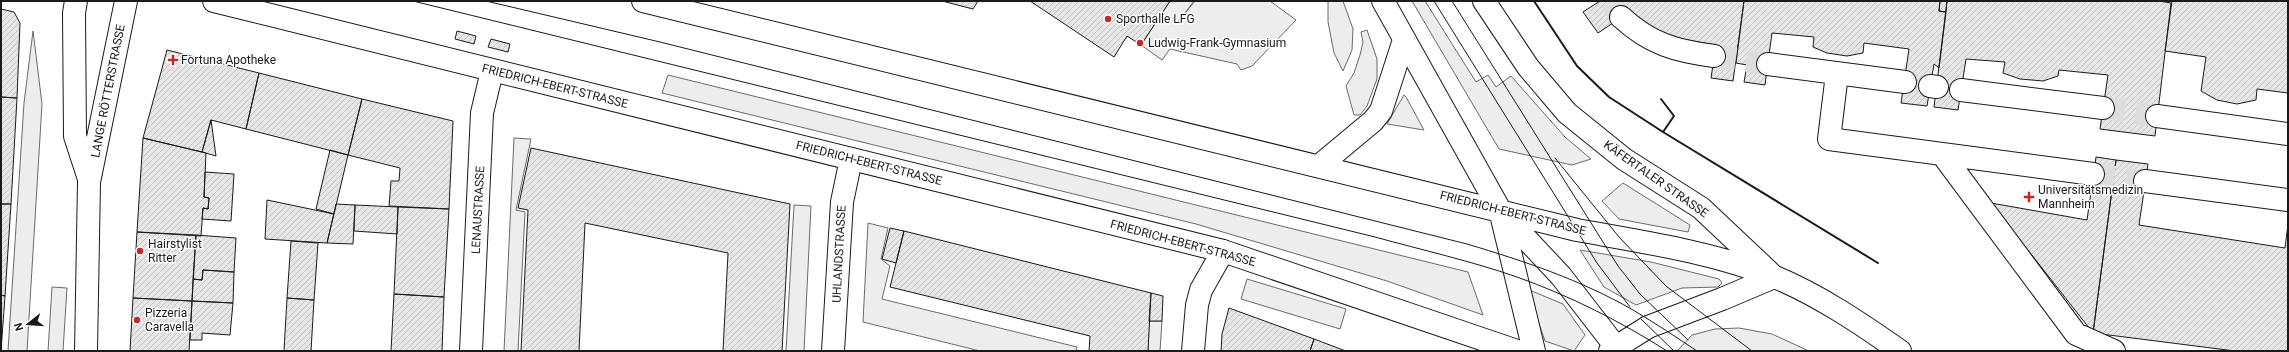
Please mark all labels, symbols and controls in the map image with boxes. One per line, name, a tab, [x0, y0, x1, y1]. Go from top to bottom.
place label: Sporthalle LFG	[1116, 12, 1195, 26]
marker: Sporthalle LFG	[1103, 14, 1113, 24]
street label: LANGE RÖTTERSTRASSE	[87, 23, 128, 159]
place label: Ludwig-Frank-Gymnasium	[1148, 36, 1286, 50]
marker: Ludwig-Frank-Gymnasium	[1135, 38, 1145, 48]
place label: Fortuna Apotheke	[181, 53, 276, 67]
marker: Fortuna Apotheke	[168, 55, 178, 65]
street label: FRIEDRICH-EBERT-STRASSE	[480, 61, 630, 111]
street label: KÄFERTALER STRASSE	[1601, 137, 1712, 221]
street label: FRIEDRICH-EBERT-STRASSE	[794, 138, 944, 188]
street label: LENAUSTRASSE	[469, 166, 487, 254]
place label: Universitätsmedizin Mannheim	[2038, 183, 2143, 211]
street label: FRIEDRICH-EBERT-STRASSE	[1438, 188, 1588, 238]
marker: Universitätsmedizin Mannheim	[2023, 191, 2035, 203]
street label: UHLANDSTRASSE	[829, 205, 849, 303]
street label: FRIEDRICH-EBERT-STRASSE	[1109, 217, 1257, 269]
place label: Hairstylist Ritter	[148, 237, 202, 265]
marker: Hairstylist Ritter	[135, 246, 145, 256]
north arrow	[8, 304, 48, 344]
place label: Pizzeria Caravella	[145, 306, 194, 334]
marker: Pizzeria Caravella	[132, 315, 142, 325]
text: N	[11, 321, 26, 332]

